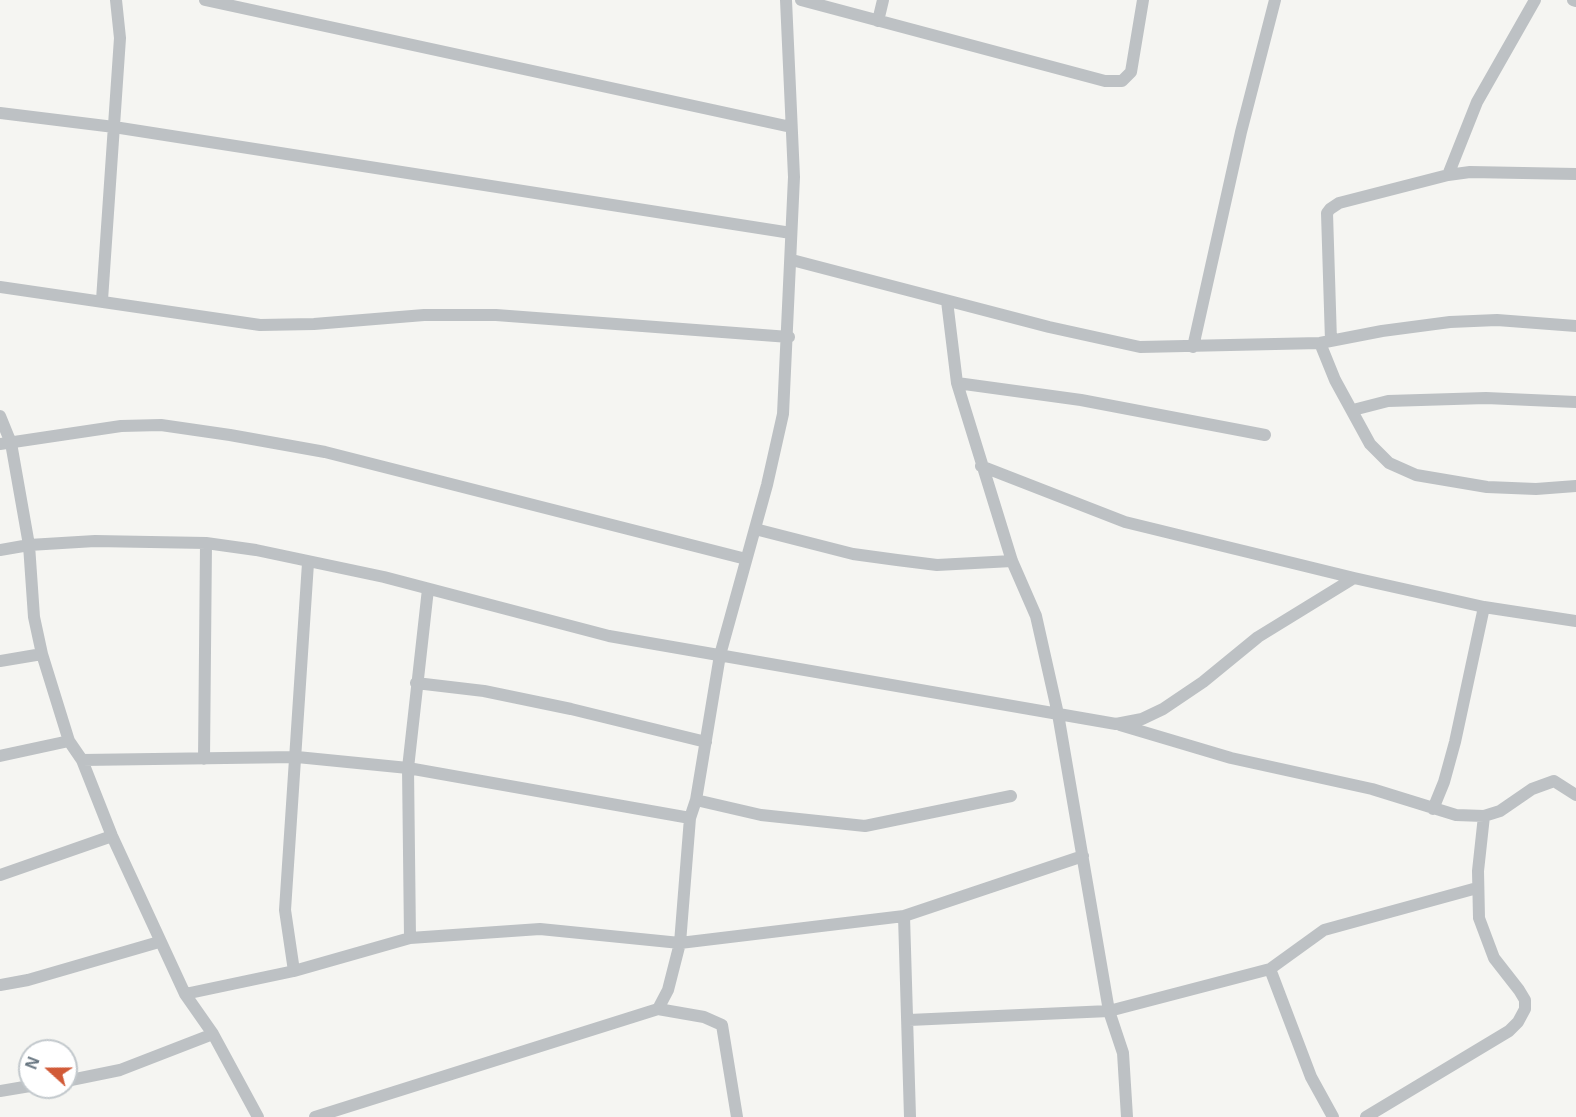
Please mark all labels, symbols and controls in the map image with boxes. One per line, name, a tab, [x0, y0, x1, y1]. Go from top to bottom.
north arrow	[18, 1039, 78, 1099]
text: N	[23, 1055, 43, 1072]

